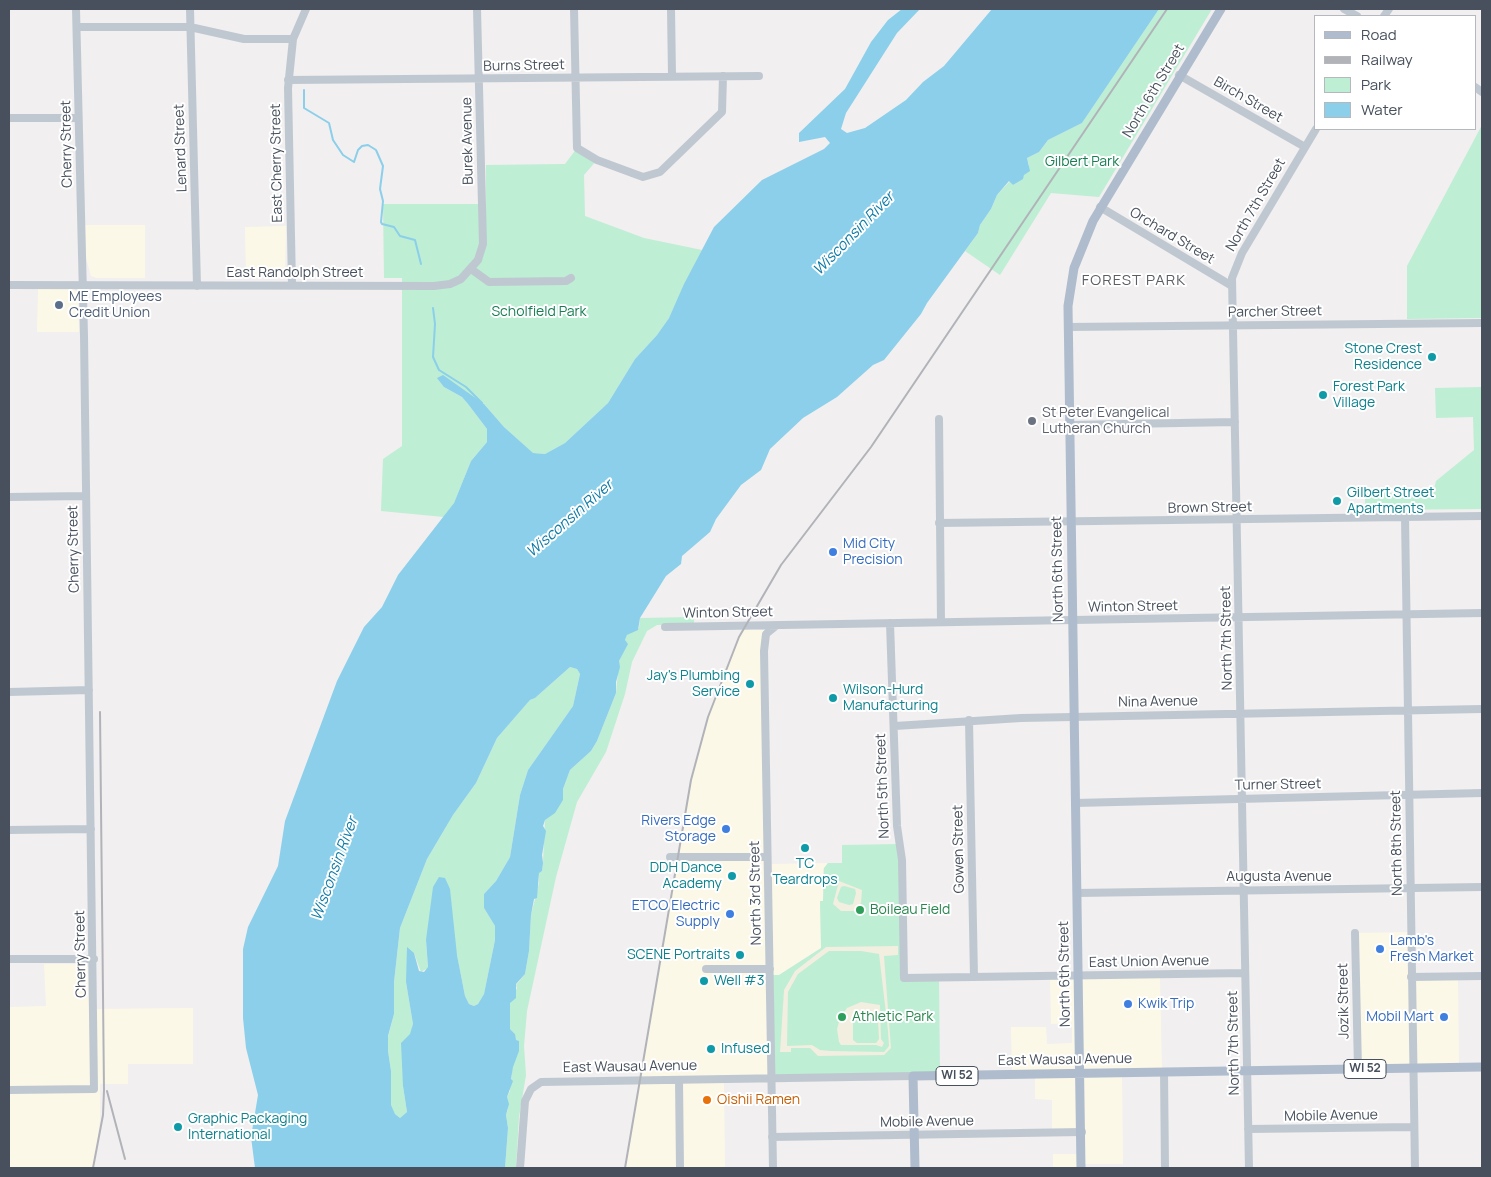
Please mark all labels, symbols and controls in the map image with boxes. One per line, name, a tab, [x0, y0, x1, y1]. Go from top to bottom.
legend	[1314, 15, 1476, 130]
text: Road	[1361, 24, 1397, 45]
street label: North 6th Street	[1119, 41, 1189, 141]
text: Railway	[1361, 49, 1413, 70]
street label: Burns Street	[483, 57, 565, 75]
street label: Birch Street	[1211, 74, 1285, 126]
text: Park	[1361, 74, 1391, 95]
street label: Burek Avenue	[459, 97, 477, 185]
text: Water	[1361, 99, 1403, 120]
street label: Cherry Street	[58, 100, 76, 188]
street label: East Cherry Street	[268, 103, 286, 223]
street label: Lenard Street	[171, 104, 191, 192]
park label: Gilbert Park	[1045, 154, 1119, 170]
street label: North 7th Street	[1223, 156, 1289, 254]
water label: Wisconsin River	[810, 189, 898, 279]
street label: Orchard Street	[1127, 204, 1217, 268]
street label: East Randolph Street	[227, 265, 363, 281]
district label: FOREST PARK	[1080, 272, 1188, 290]
place label: ME Employees Credit Union	[69, 289, 162, 322]
marker: ME Employees Credit Union	[53, 299, 65, 311]
street label: Parcher Street	[1228, 303, 1322, 321]
park label: Scholfield Park	[491, 304, 587, 320]
place label: Stone Crest Residence	[1344, 341, 1422, 374]
marker: Stone Crest Residence	[1426, 351, 1438, 363]
place label: Forest Park Village	[1333, 379, 1405, 412]
marker: Forest Park Village	[1317, 389, 1329, 401]
place label: St Peter Evangelical Lutheran Church	[1042, 405, 1170, 438]
marker: St Peter Evangelical Lutheran Church	[1026, 415, 1038, 427]
water label: Wisconsin River	[523, 477, 617, 561]
place label: Gilbert Street Apartments	[1347, 485, 1434, 518]
marker: Gilbert Street Apartments	[1331, 495, 1343, 507]
street label: Brown Street	[1168, 499, 1252, 517]
street label: Cherry Street	[65, 505, 83, 593]
street label: North 6th Street	[1049, 516, 1067, 622]
place label: Mid City Precision	[843, 536, 903, 568]
marker: Mid City Precision	[827, 546, 839, 558]
street label: North 7th Street	[1218, 586, 1236, 690]
street label: Winton Street	[1088, 598, 1178, 616]
street label: Winton Street	[683, 604, 773, 622]
place label: Jay's Plumbing Service	[647, 668, 740, 700]
marker: Jay's Plumbing Service	[744, 678, 756, 690]
place label: Wilson-Hurd Manufacturing	[843, 682, 938, 714]
marker: Wilson-Hurd Manufacturing	[827, 692, 839, 704]
street label: Nina Avenue	[1118, 693, 1198, 711]
street label: North 5th Street	[873, 733, 893, 839]
street label: Turner Street	[1235, 776, 1321, 794]
street label: North 8th Street	[1388, 790, 1406, 896]
street label: Gowen Street	[950, 805, 968, 893]
place label: Rivers Edge Storage	[641, 813, 716, 846]
water label: Wisconsin River	[308, 815, 362, 923]
marker: Rivers Edge Storage	[720, 823, 732, 835]
street label: North 3rd Street	[747, 841, 765, 945]
marker: TC Teardrops	[799, 842, 811, 854]
place label: TC Teardrops	[772, 856, 838, 889]
place label: DDH Dance Academy	[650, 860, 722, 892]
street label: Augusta Avenue	[1226, 869, 1332, 885]
marker: DDH Dance Academy	[726, 870, 738, 882]
place label: ETCO Electric Supply	[632, 898, 720, 930]
place label: Boileau Field	[870, 902, 950, 918]
marker: Boileau Field	[854, 904, 866, 916]
marker: ETCO Electric Supply	[724, 908, 736, 920]
street label: Cherry Street	[72, 910, 90, 998]
street label: North 6th Street	[1056, 921, 1074, 1027]
place label: Lamb's Fresh Market	[1390, 933, 1474, 966]
marker: Lamb's Fresh Market	[1374, 943, 1386, 955]
place label: SCENE Portraits	[627, 947, 730, 963]
marker: SCENE Portraits	[734, 949, 746, 961]
street label: East Union Avenue	[1089, 953, 1209, 971]
street label: Jozik Street	[1335, 963, 1353, 1039]
place label: Well #3	[714, 973, 764, 989]
marker: Well #3	[698, 975, 710, 987]
street label: North 7th Street	[1225, 991, 1243, 1095]
place label: Kwik Trip	[1138, 996, 1194, 1012]
marker: Kwik Trip	[1122, 998, 1134, 1010]
place label: Athletic Park	[852, 1009, 933, 1025]
place label: Mobil Mart	[1366, 1009, 1434, 1025]
marker: Athletic Park	[836, 1011, 848, 1023]
marker: Mobil Mart	[1438, 1011, 1450, 1023]
place label: Infused	[721, 1041, 770, 1057]
marker: Infused	[705, 1043, 717, 1055]
street label: East Wausau Avenue	[998, 1050, 1132, 1070]
street label: East Wausau Avenue	[563, 1057, 697, 1077]
road number: WI 52	[1344, 1060, 1386, 1078]
road number: WI 52	[936, 1066, 978, 1086]
place label: Oishii Ramen	[717, 1092, 800, 1108]
marker: Oishii Ramen	[701, 1094, 713, 1106]
street label: Mobile Avenue	[1284, 1107, 1378, 1125]
place label: Graphic Packaging International	[188, 1111, 307, 1144]
street label: Mobile Avenue	[880, 1113, 974, 1131]
marker: Graphic Packaging International	[172, 1121, 184, 1133]

